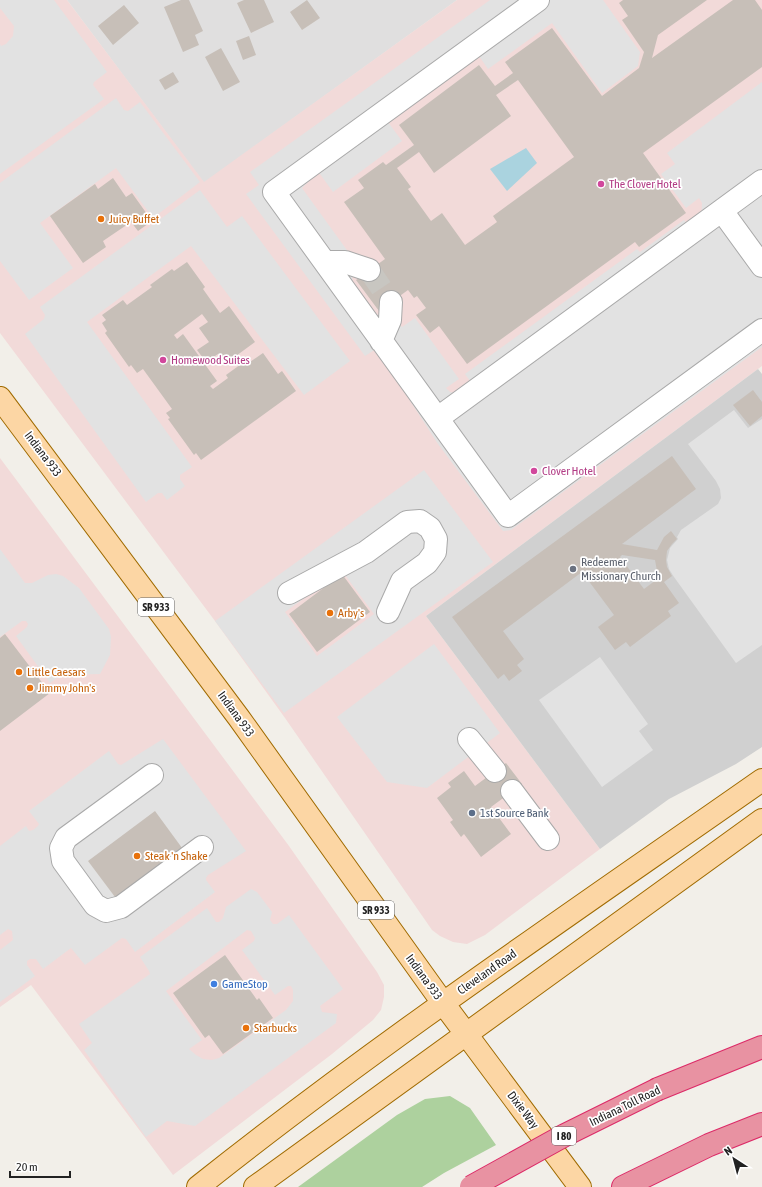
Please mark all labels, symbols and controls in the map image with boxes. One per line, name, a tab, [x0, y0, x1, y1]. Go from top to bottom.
place label: The Clover Hotel	[609, 177, 682, 191]
marker: The Clover Hotel	[596, 179, 606, 189]
place label: Juicy Buffet	[109, 212, 160, 226]
marker: Juicy Buffet	[96, 214, 106, 224]
place label: Homewood Suites	[171, 353, 250, 367]
marker: Homewood Suites	[158, 355, 168, 365]
street label: Indiana 933	[21, 429, 65, 479]
place label: Clover Hotel	[542, 464, 597, 478]
marker: Clover Hotel	[529, 466, 539, 476]
place label: Redeemer Missionary Church	[581, 555, 661, 583]
marker: Redeemer Missionary Church	[568, 564, 578, 574]
road number: SR 933	[138, 598, 174, 616]
place label: Arby's	[338, 606, 364, 620]
marker: Arby's	[325, 608, 335, 618]
place label: Little Caesars	[27, 665, 86, 679]
marker: Little Caesars	[14, 667, 24, 677]
place label: Jimmy John's	[38, 681, 96, 695]
marker: Jimmy John's	[25, 683, 35, 693]
street label: Indiana 933	[215, 688, 257, 740]
place label: 1st Source Bank	[480, 806, 550, 820]
marker: 1st Source Bank	[467, 808, 477, 818]
place label: Steak 'n Shake	[145, 849, 208, 863]
marker: Steak 'n Shake	[132, 851, 142, 861]
road number: SR 933	[358, 901, 394, 919]
street label: Cleveland Road	[455, 947, 519, 997]
street label: Indiana 933	[403, 951, 445, 1003]
place label: GameStop	[222, 977, 268, 991]
marker: GameStop	[209, 979, 219, 989]
place label: Starbucks	[254, 1021, 297, 1035]
marker: Starbucks	[241, 1023, 251, 1033]
street label: Indiana Toll Road	[587, 1083, 663, 1129]
street label: Dixie Way	[504, 1089, 542, 1131]
road number: I 80	[552, 1127, 576, 1145]
north arrow	[714, 1139, 754, 1179]
text: N	[722, 1144, 734, 1158]
scale bar	[10, 1153, 70, 1179]
text: 20 m	[16, 1160, 38, 1174]

